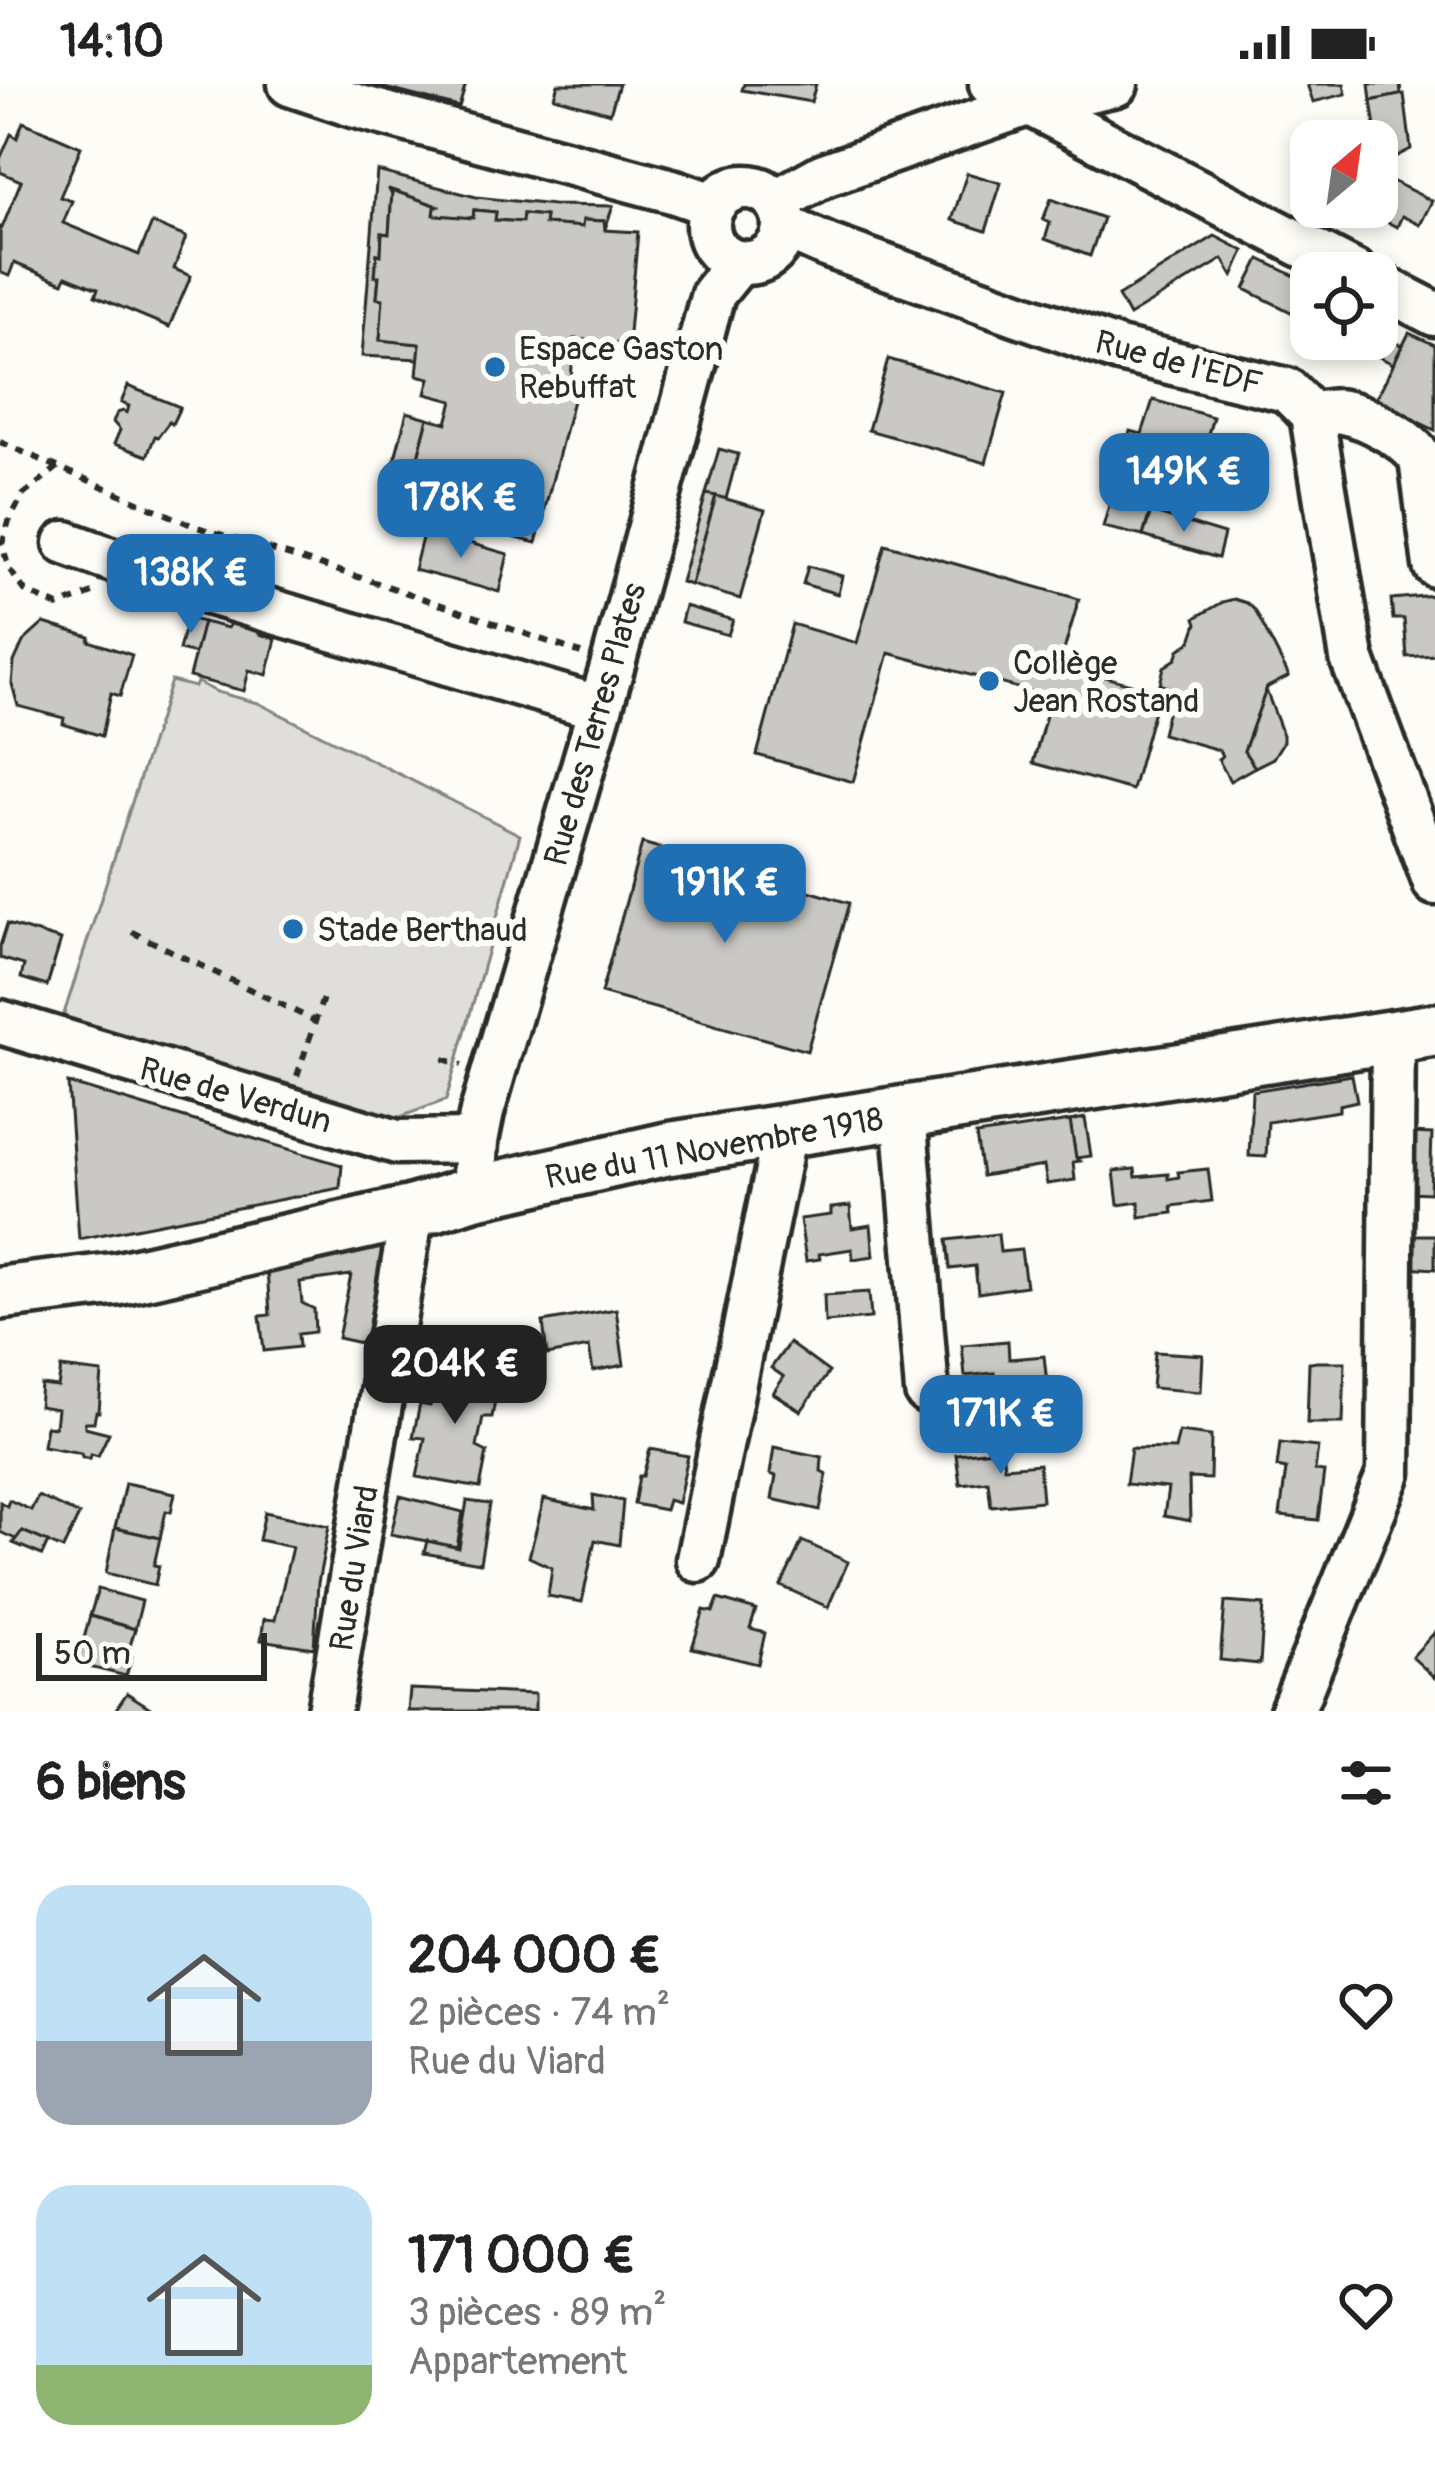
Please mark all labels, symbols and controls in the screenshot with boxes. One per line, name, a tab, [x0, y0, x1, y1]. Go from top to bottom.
text: 14:10	[60, 14, 164, 70]
north arrow	[1290, 120, 1398, 228]
map controls	[1290, 120, 1398, 360]
button: locate	[1290, 252, 1398, 360]
street label: Rue de l'EDF	[1091, 321, 1267, 405]
place label: Espace Gaston Rebuffat	[519, 329, 723, 408]
marker: Espace Gaston Rebuffat	[482, 354, 508, 380]
pin: 149K €	[1086, 433, 1282, 535]
text: 149K €	[1126, 447, 1242, 496]
pin: 178K €	[363, 459, 559, 561]
text: 178K €	[404, 473, 518, 522]
pin: 138K €	[93, 534, 289, 636]
text: 138K €	[134, 548, 248, 597]
street label: Rue des Terres Plates	[535, 578, 655, 871]
place label: Collège Jean Rostand	[1013, 643, 1199, 722]
marker: Collège Jean Rostand	[976, 668, 1002, 694]
pin: 191K €	[627, 844, 823, 946]
text: 191K €	[671, 858, 779, 907]
place label: Stade Berthaud	[317, 910, 528, 951]
marker: Stade Berthaud	[280, 916, 306, 942]
street label: Rue de Verdun	[135, 1048, 336, 1142]
street label: Rue du 11 Novembre 1918	[542, 1099, 886, 1198]
pin: 204K €	[357, 1325, 553, 1427]
text: 204K €	[391, 1339, 519, 1388]
pin: 171K €	[903, 1375, 1099, 1477]
text: 171K €	[947, 1389, 1055, 1438]
street label: Rue du Viard	[321, 1482, 388, 1654]
scale bar	[36, 1627, 267, 1680]
text: 50 m	[54, 1633, 131, 1674]
icon: filters	[1333, 1750, 1399, 1816]
text: 6 biens	[36, 1751, 186, 1815]
text: 204 000 €	[408, 1924, 661, 1988]
icon: home	[132, 1933, 276, 2077]
icon: heart	[1333, 1972, 1399, 2038]
text: 2 pièces · 74 m²	[408, 1988, 670, 2037]
text: Rue du Viard	[408, 2037, 606, 2086]
text: 171 000 €	[408, 2224, 635, 2288]
icon: home	[132, 2233, 276, 2377]
icon: heart	[1333, 2272, 1399, 2338]
text: 3 pièces · 89 m²	[408, 2288, 667, 2337]
text: Appartement	[408, 2337, 627, 2386]

